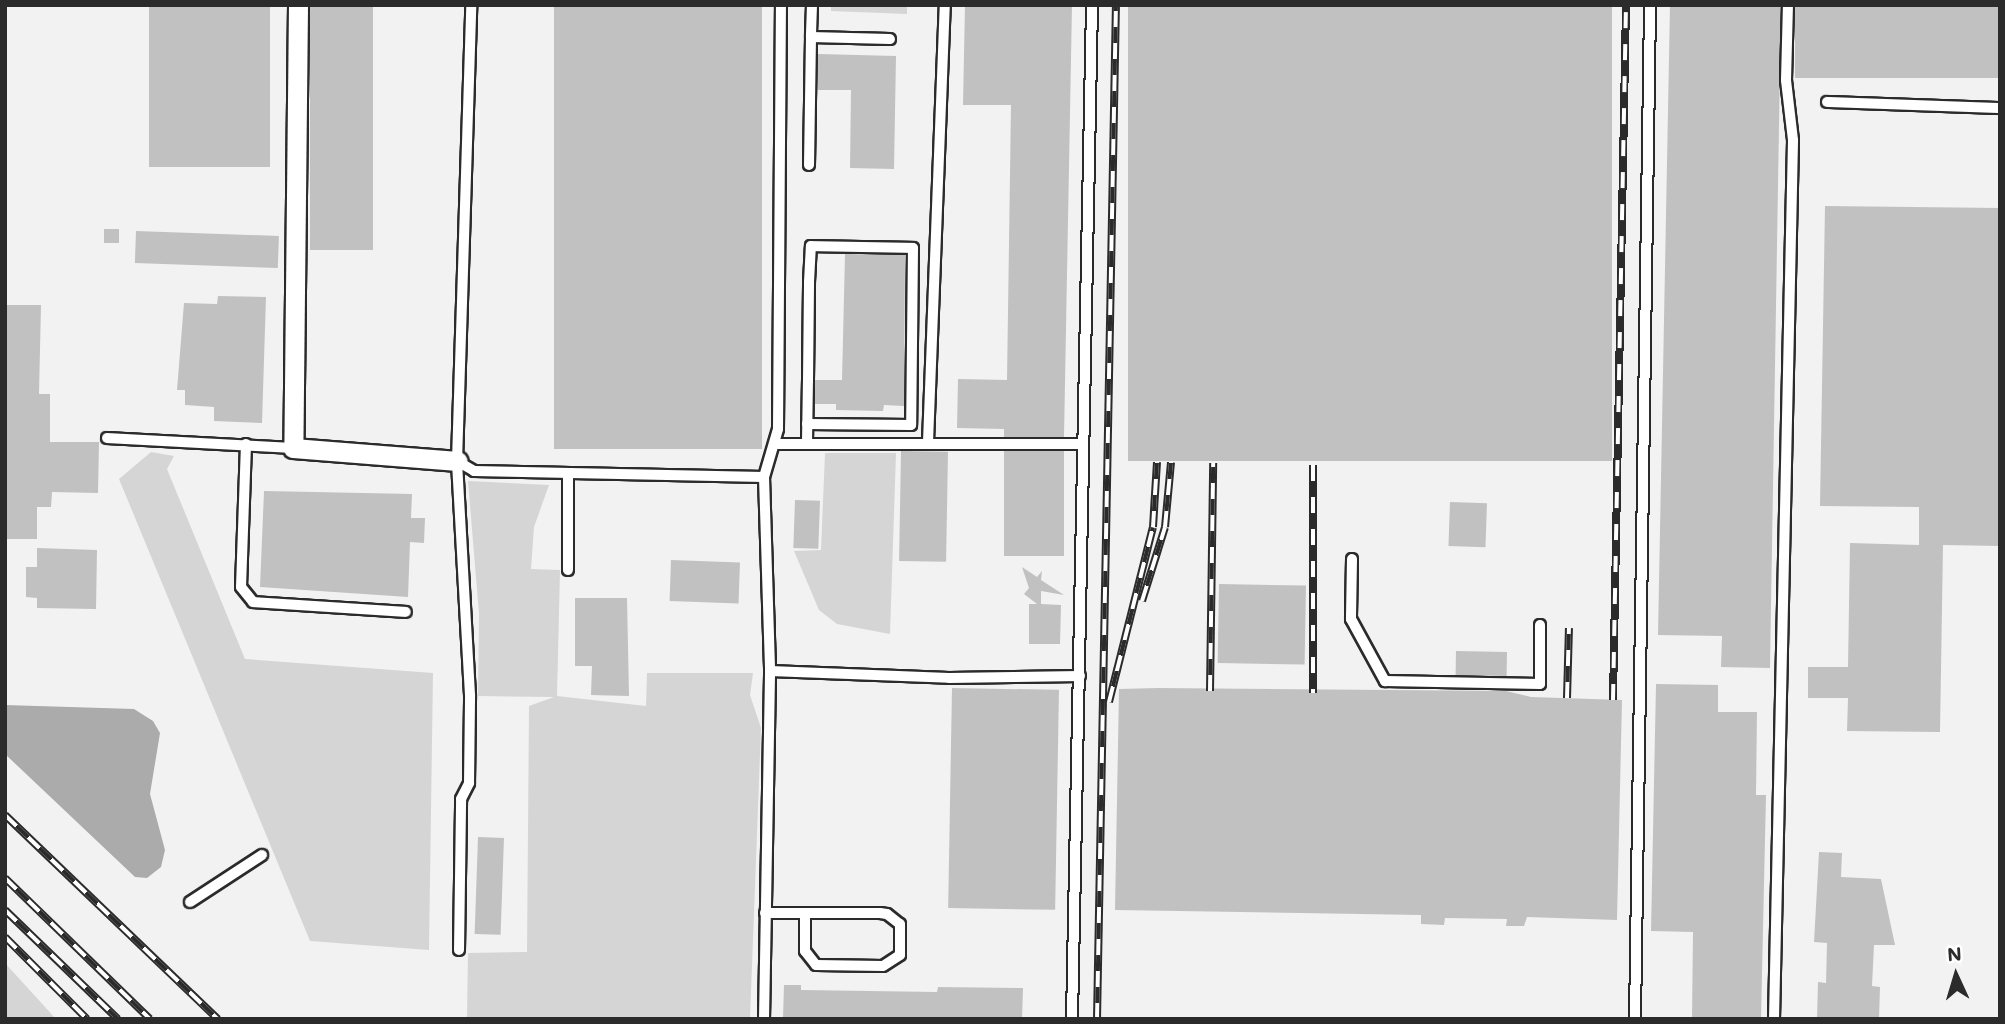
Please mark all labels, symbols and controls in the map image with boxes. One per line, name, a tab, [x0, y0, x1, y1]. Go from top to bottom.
north arrow	[1921, 940, 1991, 1010]
text: N	[1946, 941, 1963, 967]

